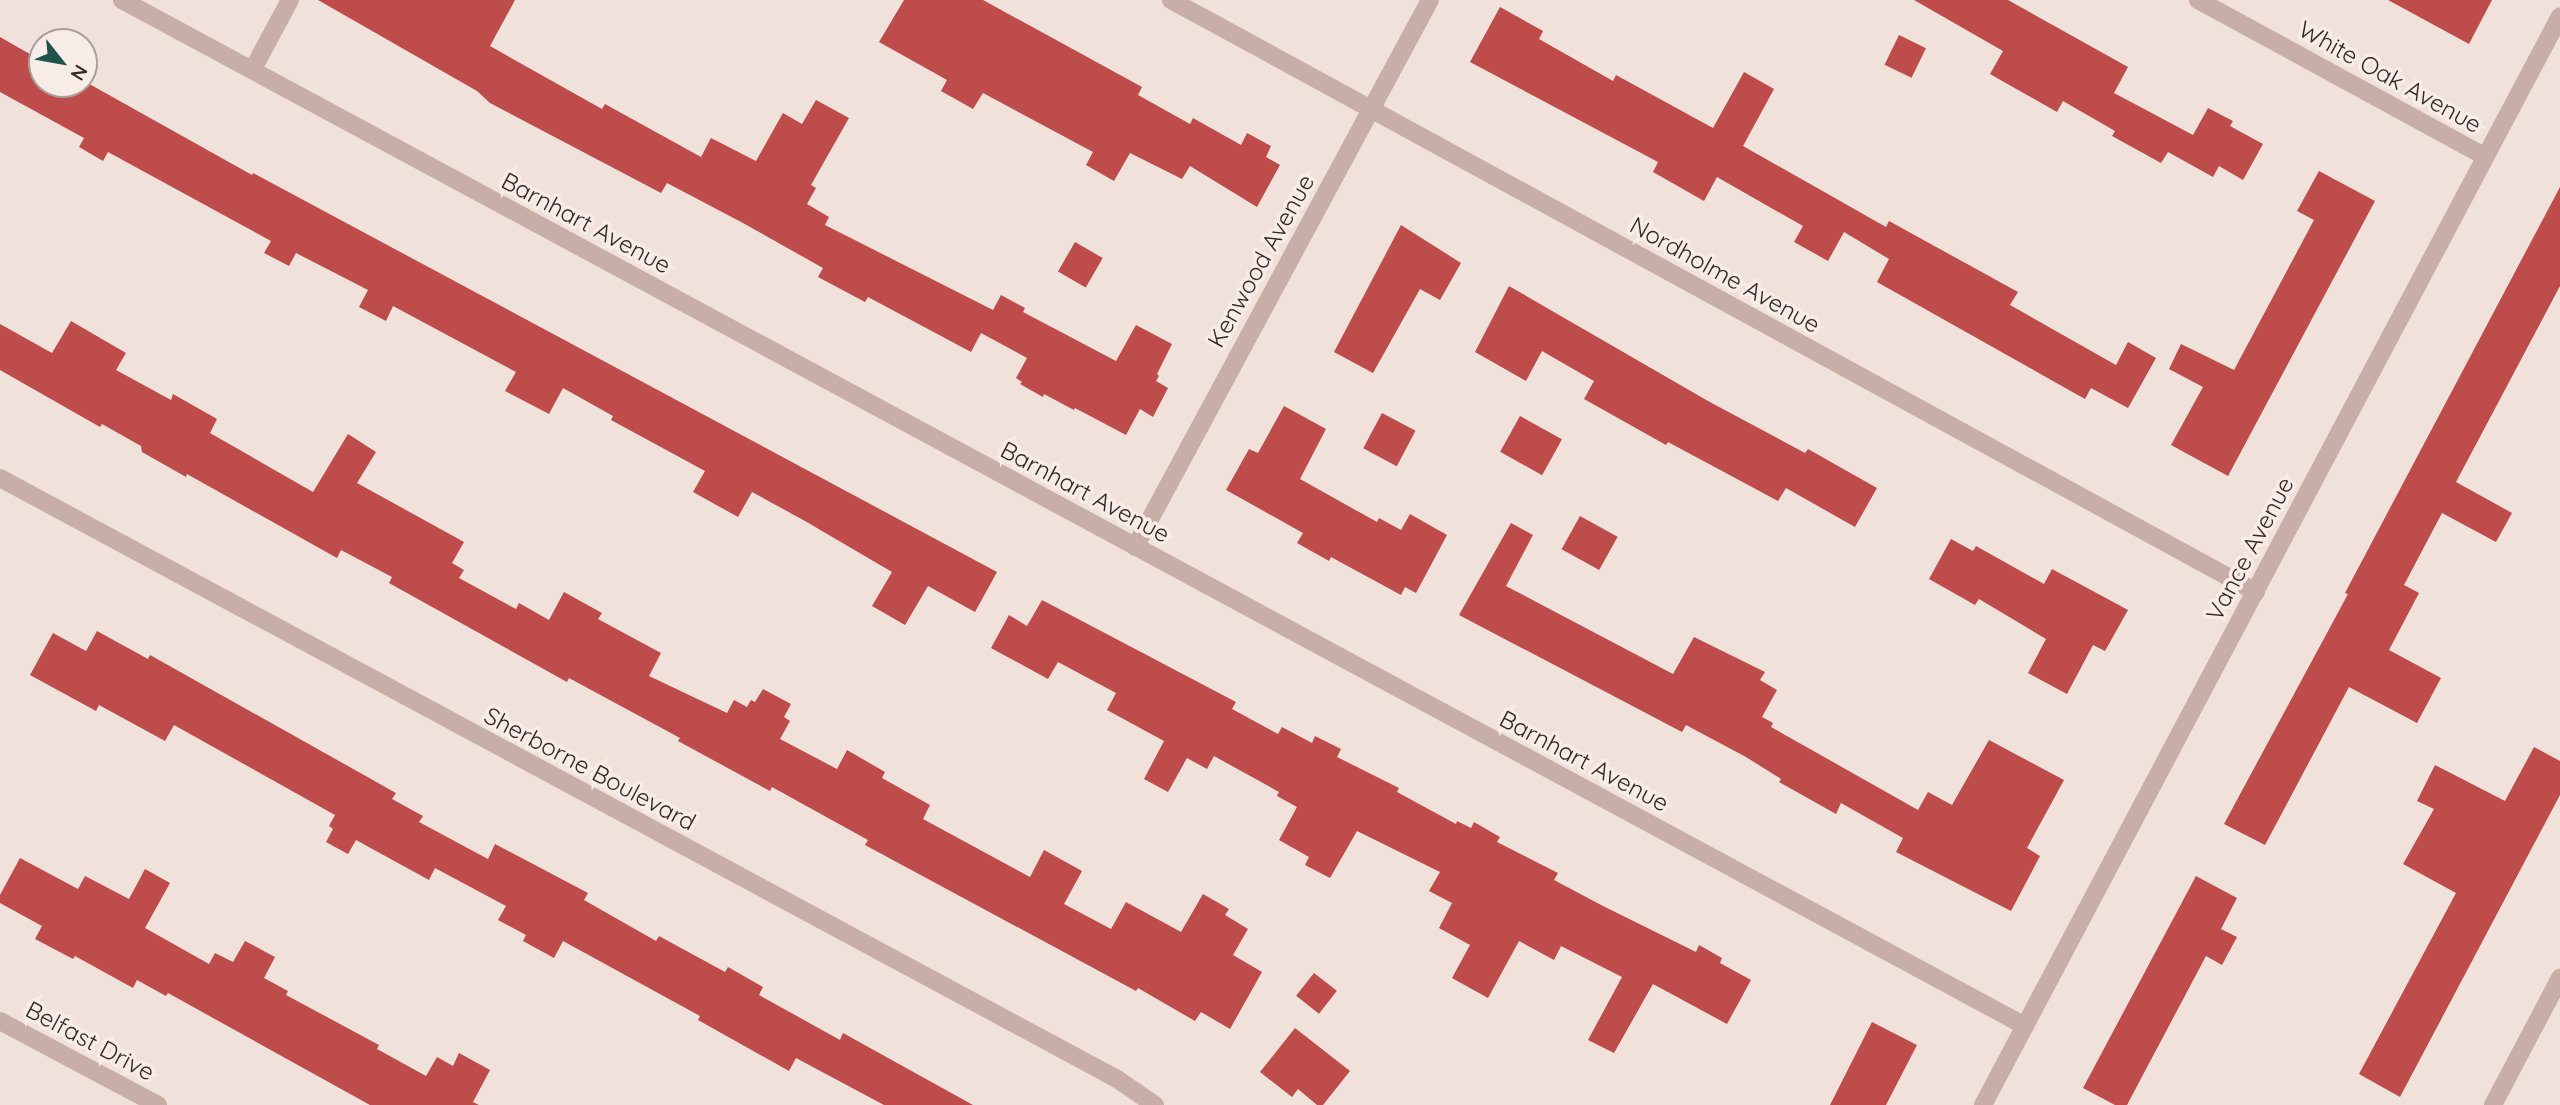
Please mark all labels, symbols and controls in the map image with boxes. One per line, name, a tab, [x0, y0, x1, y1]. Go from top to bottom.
street label: White Oak Avenue	[2294, 15, 2486, 139]
north arrow	[28, 28, 98, 98]
text: N	[65, 61, 93, 85]
street label: Barnhart Avenue	[496, 166, 676, 280]
street label: Kenwood Avenue	[1202, 169, 1320, 353]
street label: Nordholme Avenue	[1625, 211, 1825, 339]
street label: Barnhart Avenue	[995, 435, 1175, 549]
street label: Vance Avenue	[2200, 472, 2300, 626]
street label: Sherborne Boulevard	[479, 701, 701, 837]
street label: Barnhart Avenue	[1494, 704, 1674, 818]
street label: Belfast Drive	[21, 995, 159, 1087]

